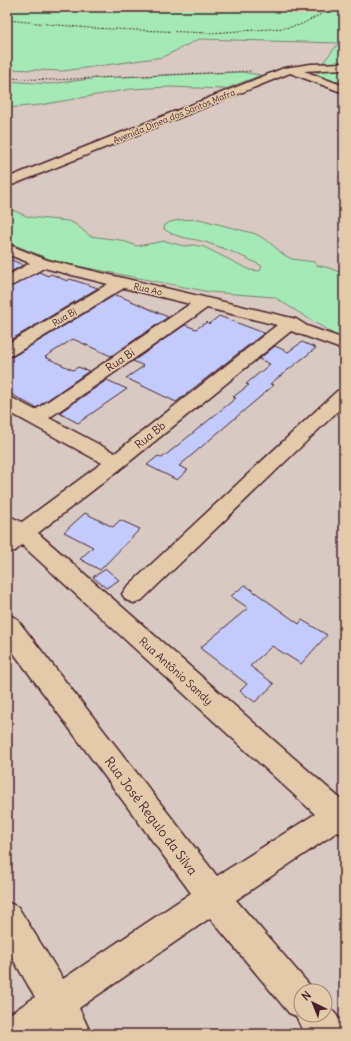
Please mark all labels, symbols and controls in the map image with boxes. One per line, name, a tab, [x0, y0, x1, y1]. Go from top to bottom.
street label: Avenida Dinea dos Santos Mafra	[111, 86, 237, 146]
street label: Rua Ao	[133, 280, 163, 298]
street label: Rua Bj	[50, 306, 78, 328]
street label: Rua Bi	[103, 345, 137, 375]
street label: Rua Bb	[132, 418, 168, 452]
street label: Rua Antônio Sandy	[136, 634, 216, 708]
street label: Rua José Regulo da Silva	[101, 753, 201, 879]
north arrow	[293, 983, 333, 1023]
text: N	[299, 988, 314, 1003]

